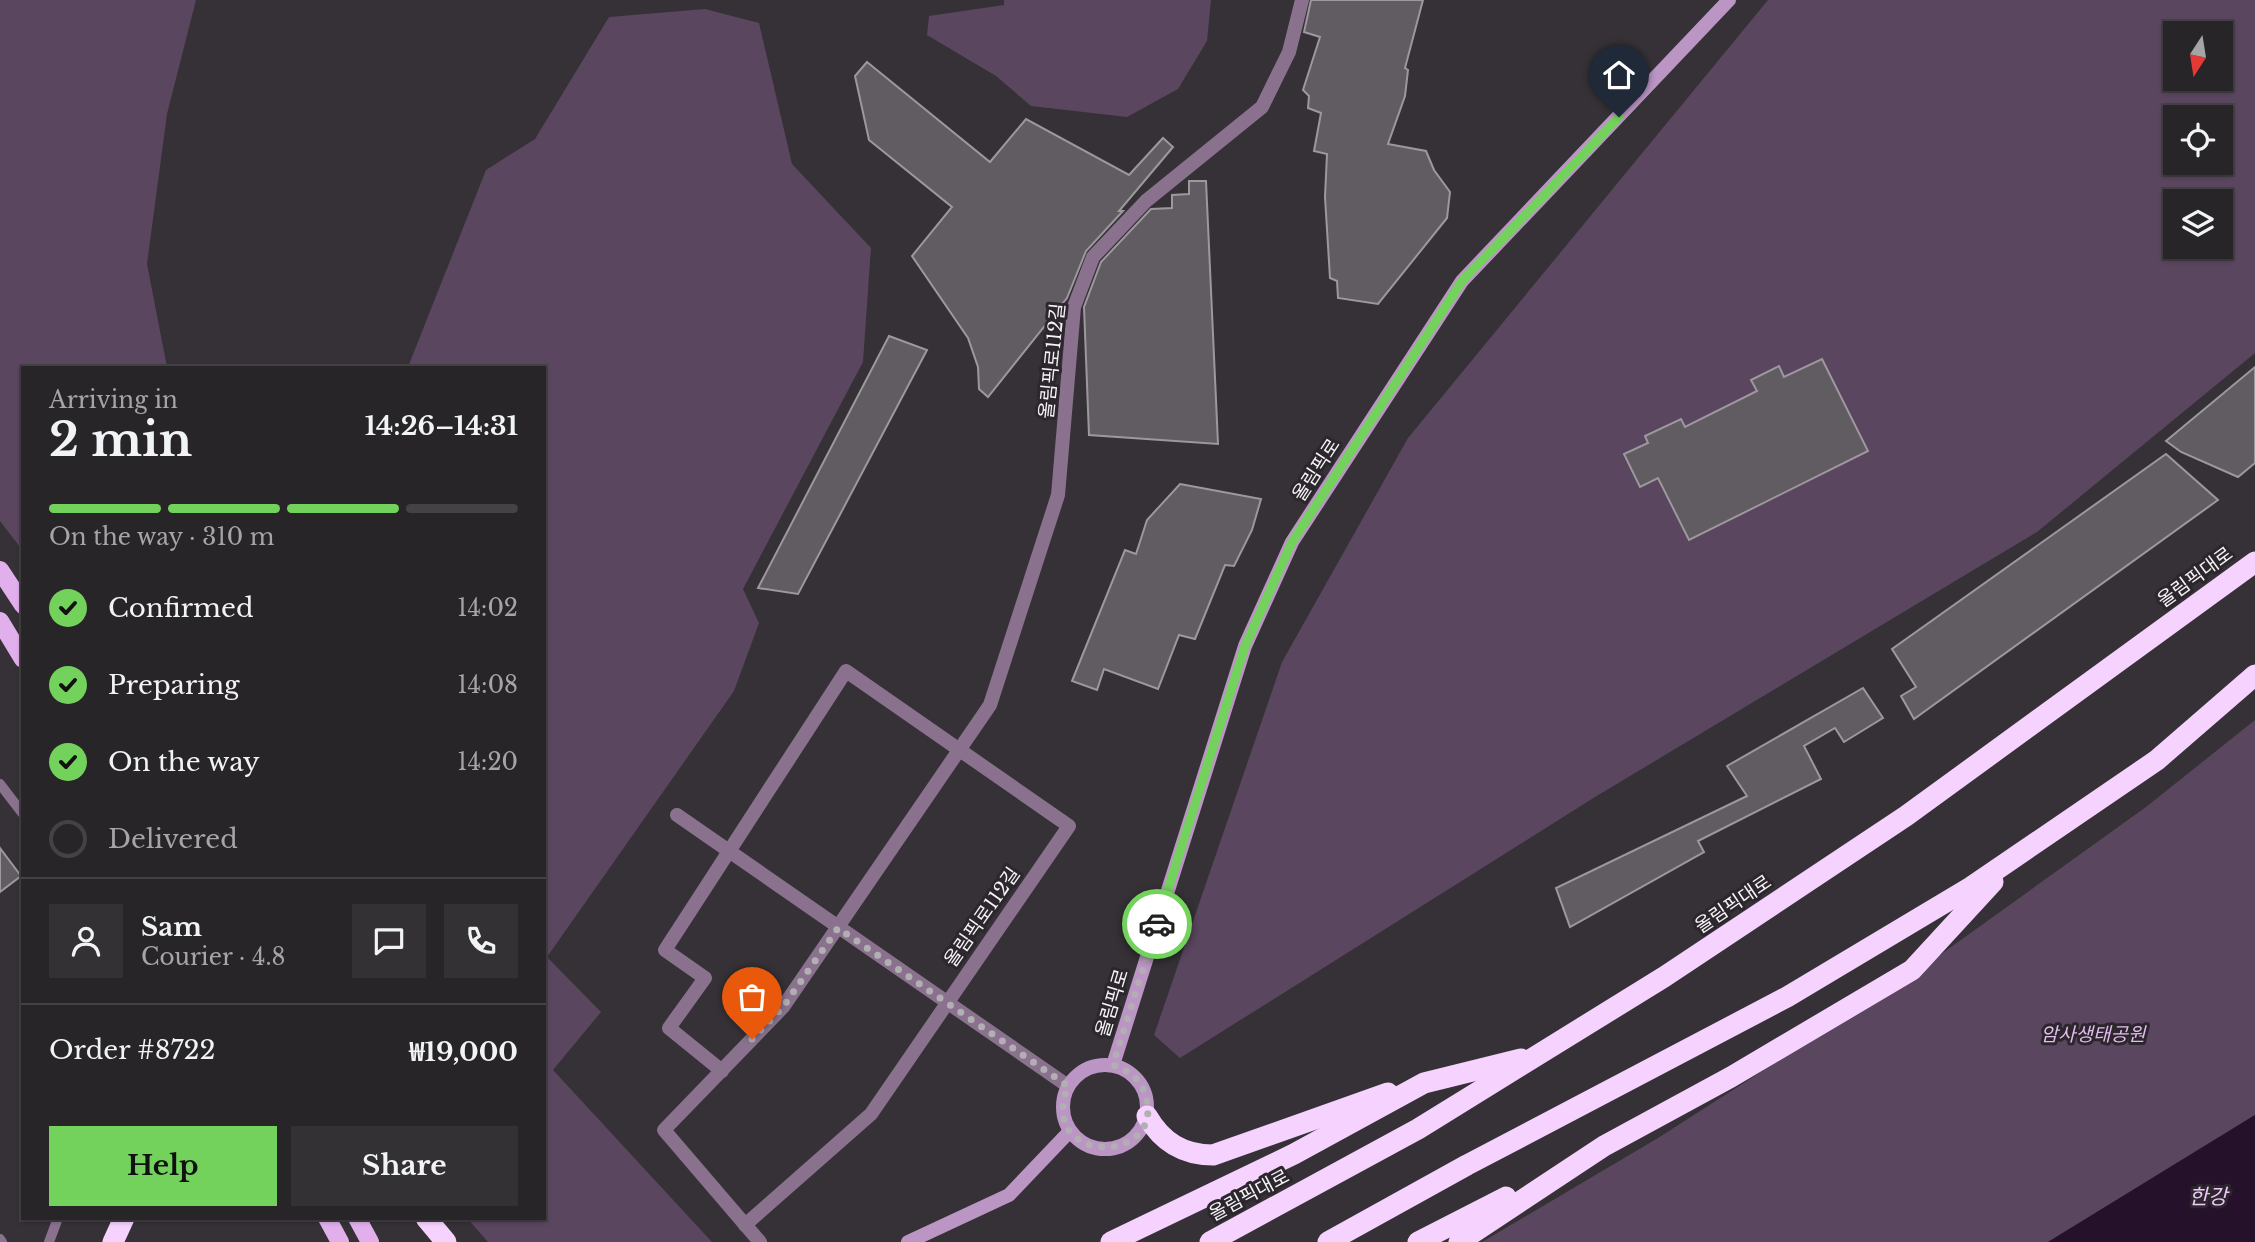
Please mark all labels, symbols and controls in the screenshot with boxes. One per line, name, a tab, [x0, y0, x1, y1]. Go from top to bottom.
north arrow	[2163, 21, 2233, 91]
map controls	[2163, 21, 2233, 259]
pin	[1589, 45, 1649, 117]
icon: home	[1600, 56, 1638, 94]
button: locate	[2163, 105, 2233, 175]
button: layers	[2163, 189, 2233, 259]
street label: 올림픽로112길	[1034, 302, 1070, 420]
text: Arriving in	[49, 386, 178, 414]
text: 14:26–14:31	[365, 410, 518, 442]
text: 2 min	[49, 411, 192, 468]
street label: 올림픽로	[1287, 434, 1345, 506]
text: On the way · 310 m	[49, 523, 274, 551]
street label: 올림픽대로	[2153, 542, 2237, 612]
icon: check	[49, 589, 87, 627]
text: Confirmed	[108, 592, 253, 624]
text: 14:02	[457, 594, 518, 622]
icon: check	[49, 666, 87, 704]
text: Preparing	[108, 669, 240, 701]
text: 14:08	[457, 671, 518, 699]
icon: check	[49, 743, 87, 781]
text: On the way	[108, 746, 260, 778]
text: 14:20	[457, 748, 518, 776]
text: Delivered	[108, 823, 238, 855]
street label: 올림픽로112길	[939, 863, 1025, 971]
street label: 올림픽대로	[1690, 870, 1776, 938]
courier	[1122, 889, 1192, 959]
button: person	[49, 904, 123, 978]
button: chat	[352, 904, 426, 978]
button: phone	[444, 904, 518, 978]
icon: car	[1138, 905, 1176, 943]
text: Sam	[141, 911, 202, 943]
text: Courier · 4.8	[141, 943, 286, 971]
street label: 올림픽로	[1091, 966, 1133, 1040]
pin	[722, 967, 782, 1039]
icon: bag	[733, 978, 771, 1016]
park label: 암사생태공원	[2041, 1023, 2147, 1046]
text: Order #8722	[49, 1034, 216, 1066]
text: ₩19,000	[409, 1036, 518, 1068]
button: Help	[49, 1126, 277, 1206]
button: Share	[291, 1126, 518, 1206]
street label: 올림픽대로	[1205, 1164, 1293, 1226]
water label: 한강	[2189, 1184, 2230, 1210]

